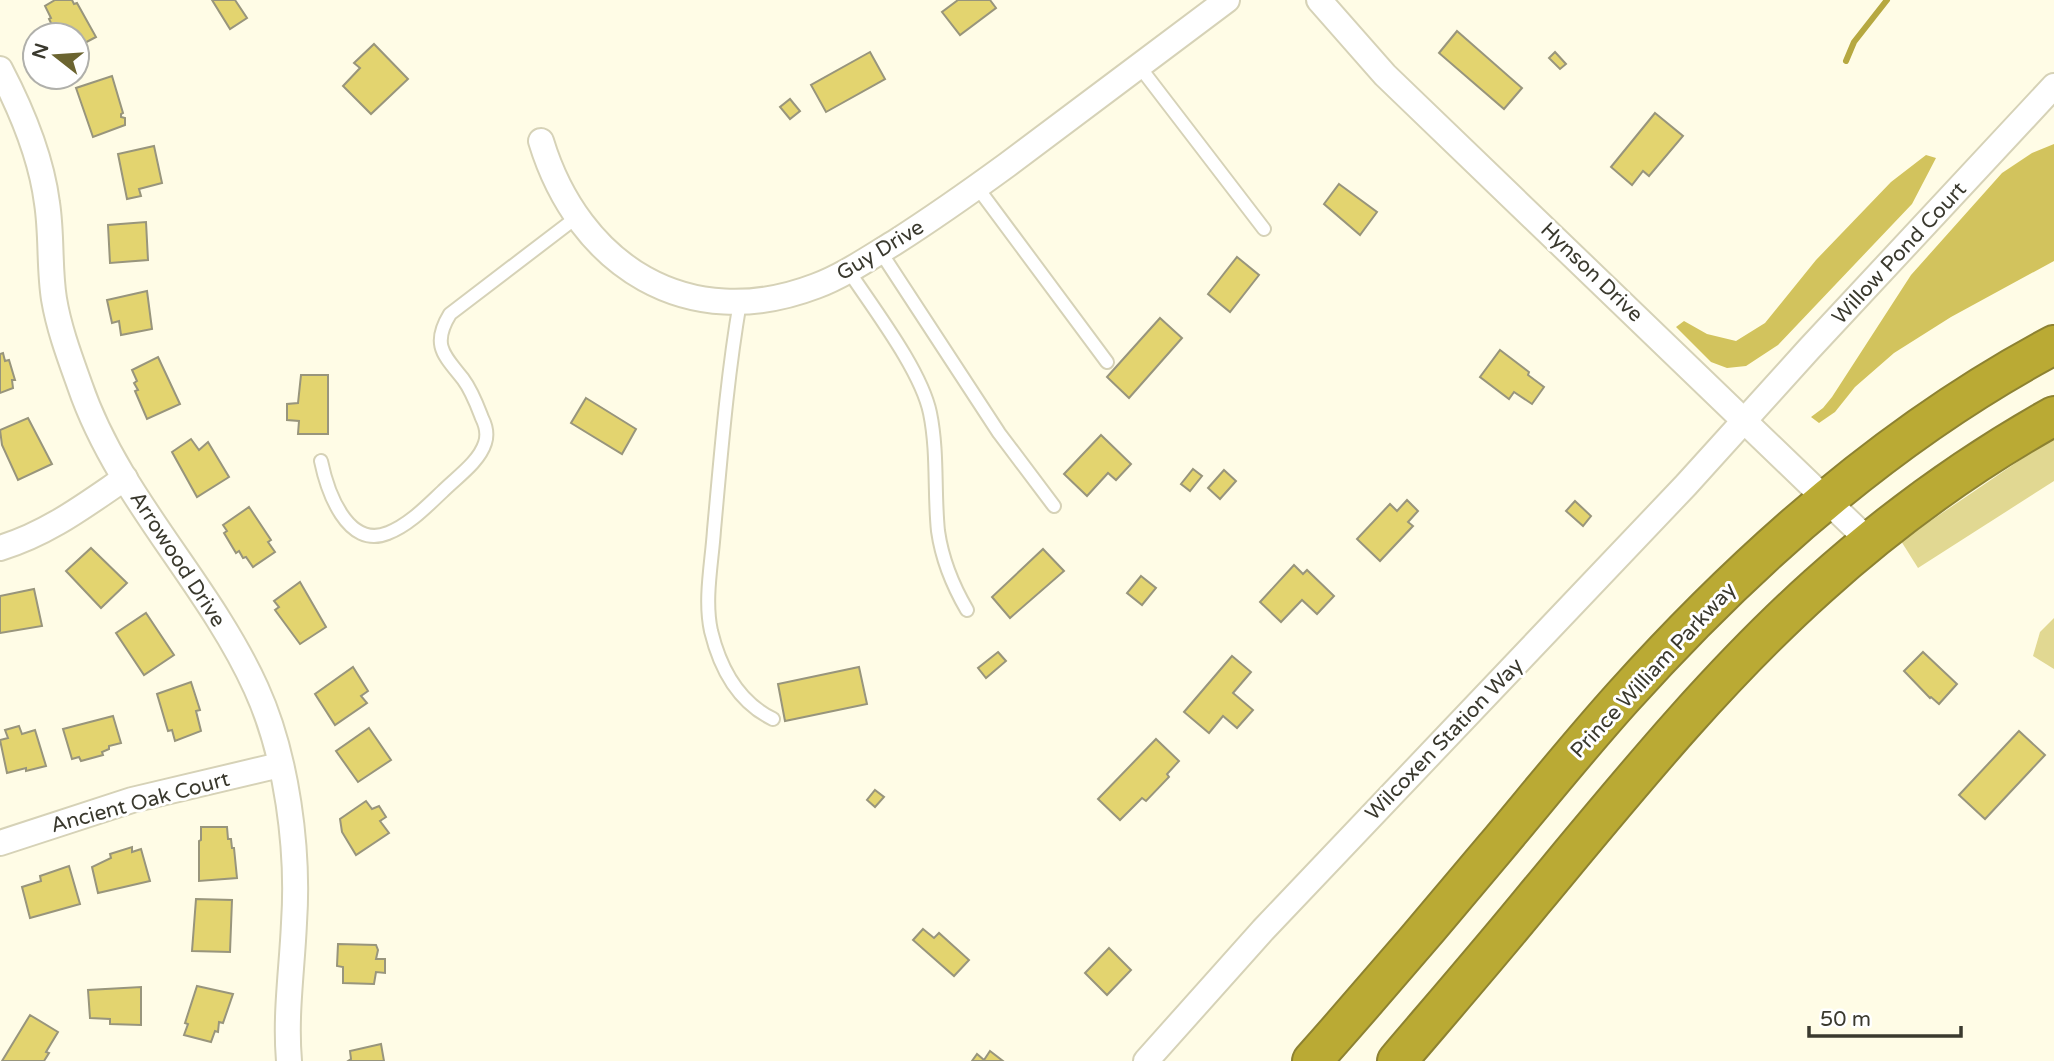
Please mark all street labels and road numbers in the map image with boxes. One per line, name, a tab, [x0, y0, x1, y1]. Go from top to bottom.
street label: Willow Pond Court	[1827, 177, 1972, 330]
street label: Guy Drive	[832, 215, 928, 286]
street label: Hynson Drive	[1535, 217, 1648, 327]
street label: Arrowood Drive	[125, 487, 231, 632]
street label: Prince William Parkway	[1565, 577, 1741, 763]
street label: Wilcoxen Station Way	[1360, 653, 1528, 826]
street label: Ancient Oak Court	[48, 767, 232, 838]

